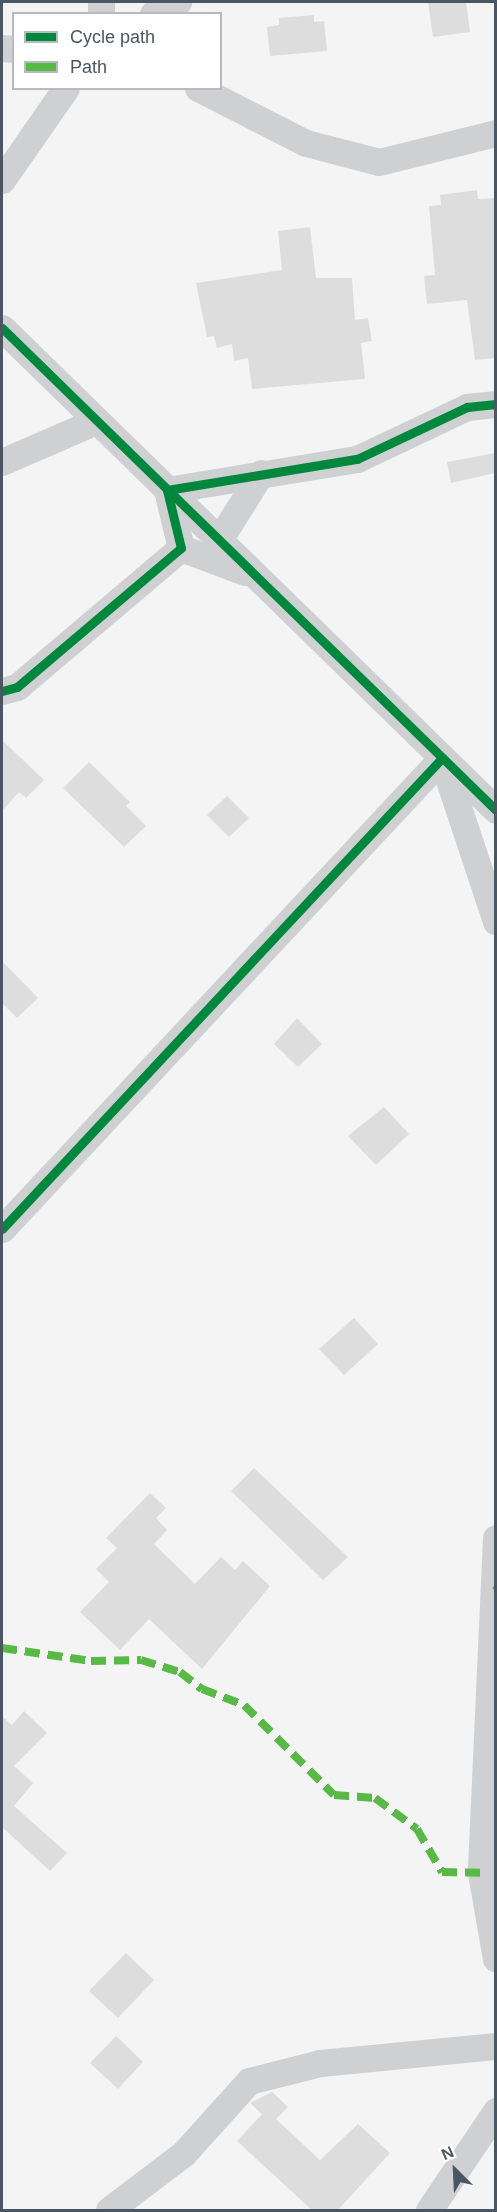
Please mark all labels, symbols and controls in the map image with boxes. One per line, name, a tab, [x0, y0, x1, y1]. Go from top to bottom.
legend	[12, 12, 222, 90]
text: Cycle path	[70, 27, 155, 47]
text: Path	[70, 57, 107, 77]
north arrow	[425, 2140, 485, 2200]
text: N	[439, 2143, 456, 2163]

